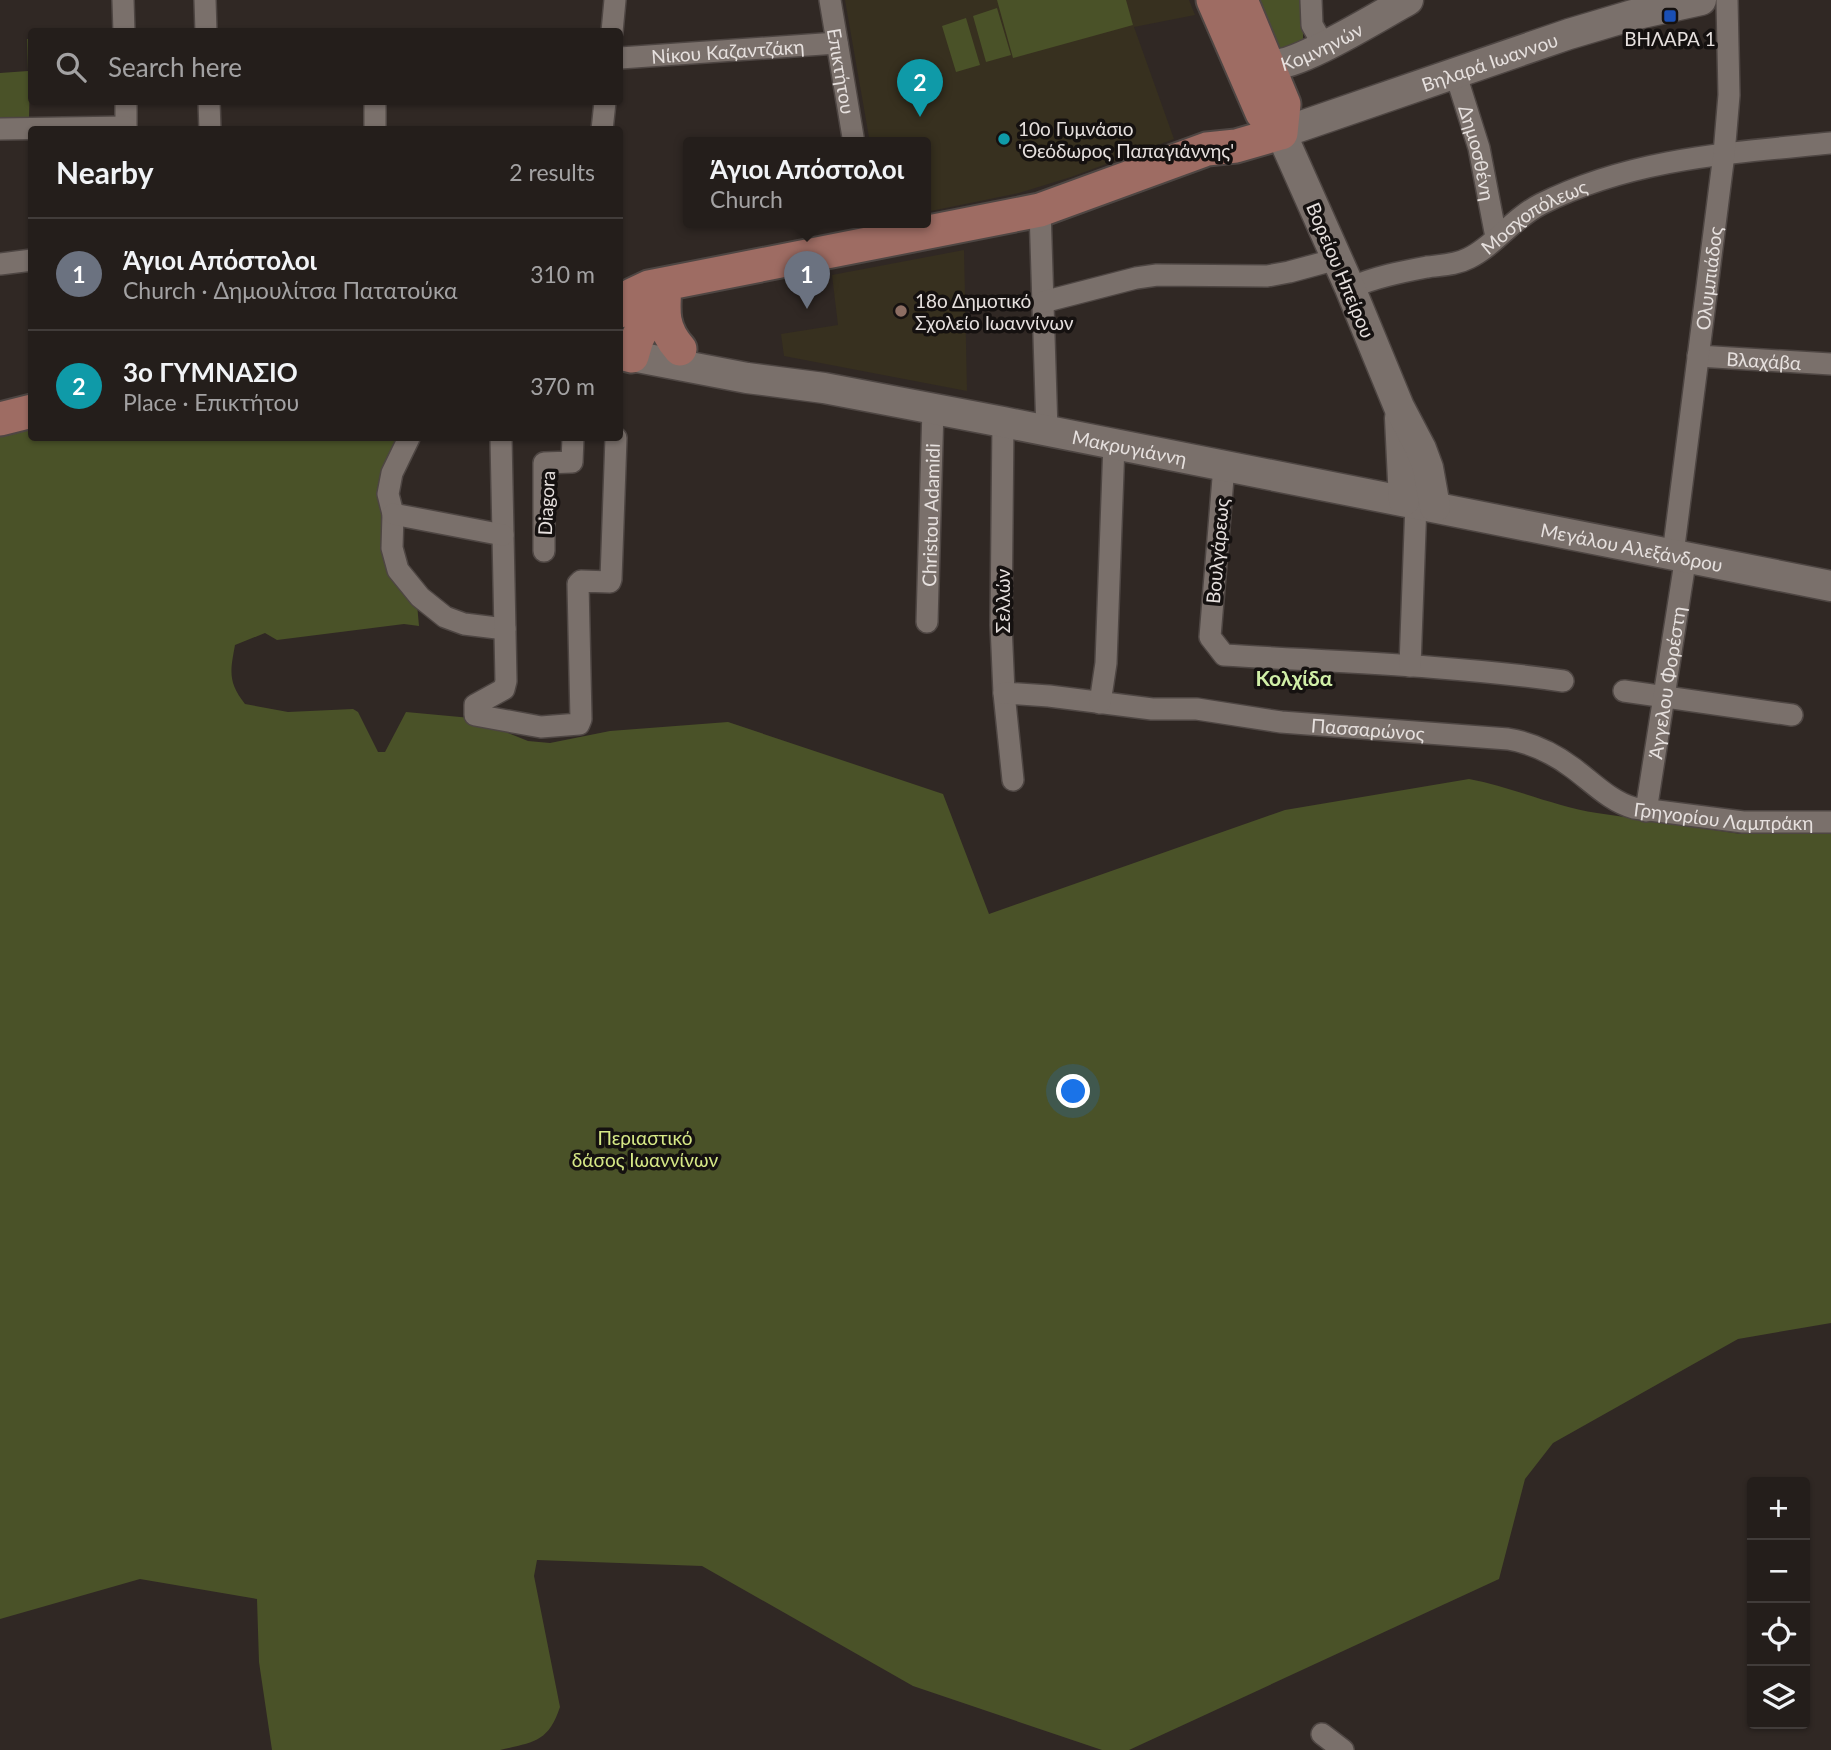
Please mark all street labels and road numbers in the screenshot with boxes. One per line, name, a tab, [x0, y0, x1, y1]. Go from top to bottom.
street label: Κομνηνών	[1278, 17, 1367, 75]
street label: Επικτήτου	[823, 26, 860, 116]
street label: Βηλαρά Ιωαννου	[1418, 27, 1561, 95]
street label: Νίκου Καζαντζάκη	[650, 34, 805, 67]
street label: Δημοσθένη	[1455, 102, 1500, 202]
street label: Μοσχοπόλεως	[1476, 174, 1590, 258]
street label: Βορείου Ηπείρου	[1302, 199, 1380, 341]
street label: Ολυμπιάδος	[1690, 225, 1726, 331]
street label: Βλαχάβα	[1726, 346, 1803, 374]
street label: Μακρυγιάννη	[1070, 424, 1189, 470]
street label: Christou Adamidi	[916, 443, 944, 587]
street label: Diagora	[533, 470, 559, 536]
street label: Βουλγάρεως	[1201, 497, 1233, 605]
street label: Μεγάλου Αλεξάνδρου	[1539, 517, 1725, 576]
street label: Σελλών	[991, 569, 1014, 633]
street label: Άγγελου Φορέστη	[1643, 605, 1689, 761]
street label: Πασσαρώνος	[1310, 713, 1426, 744]
street label: Γρηγορίου Λαμπράκη	[1633, 797, 1813, 834]

